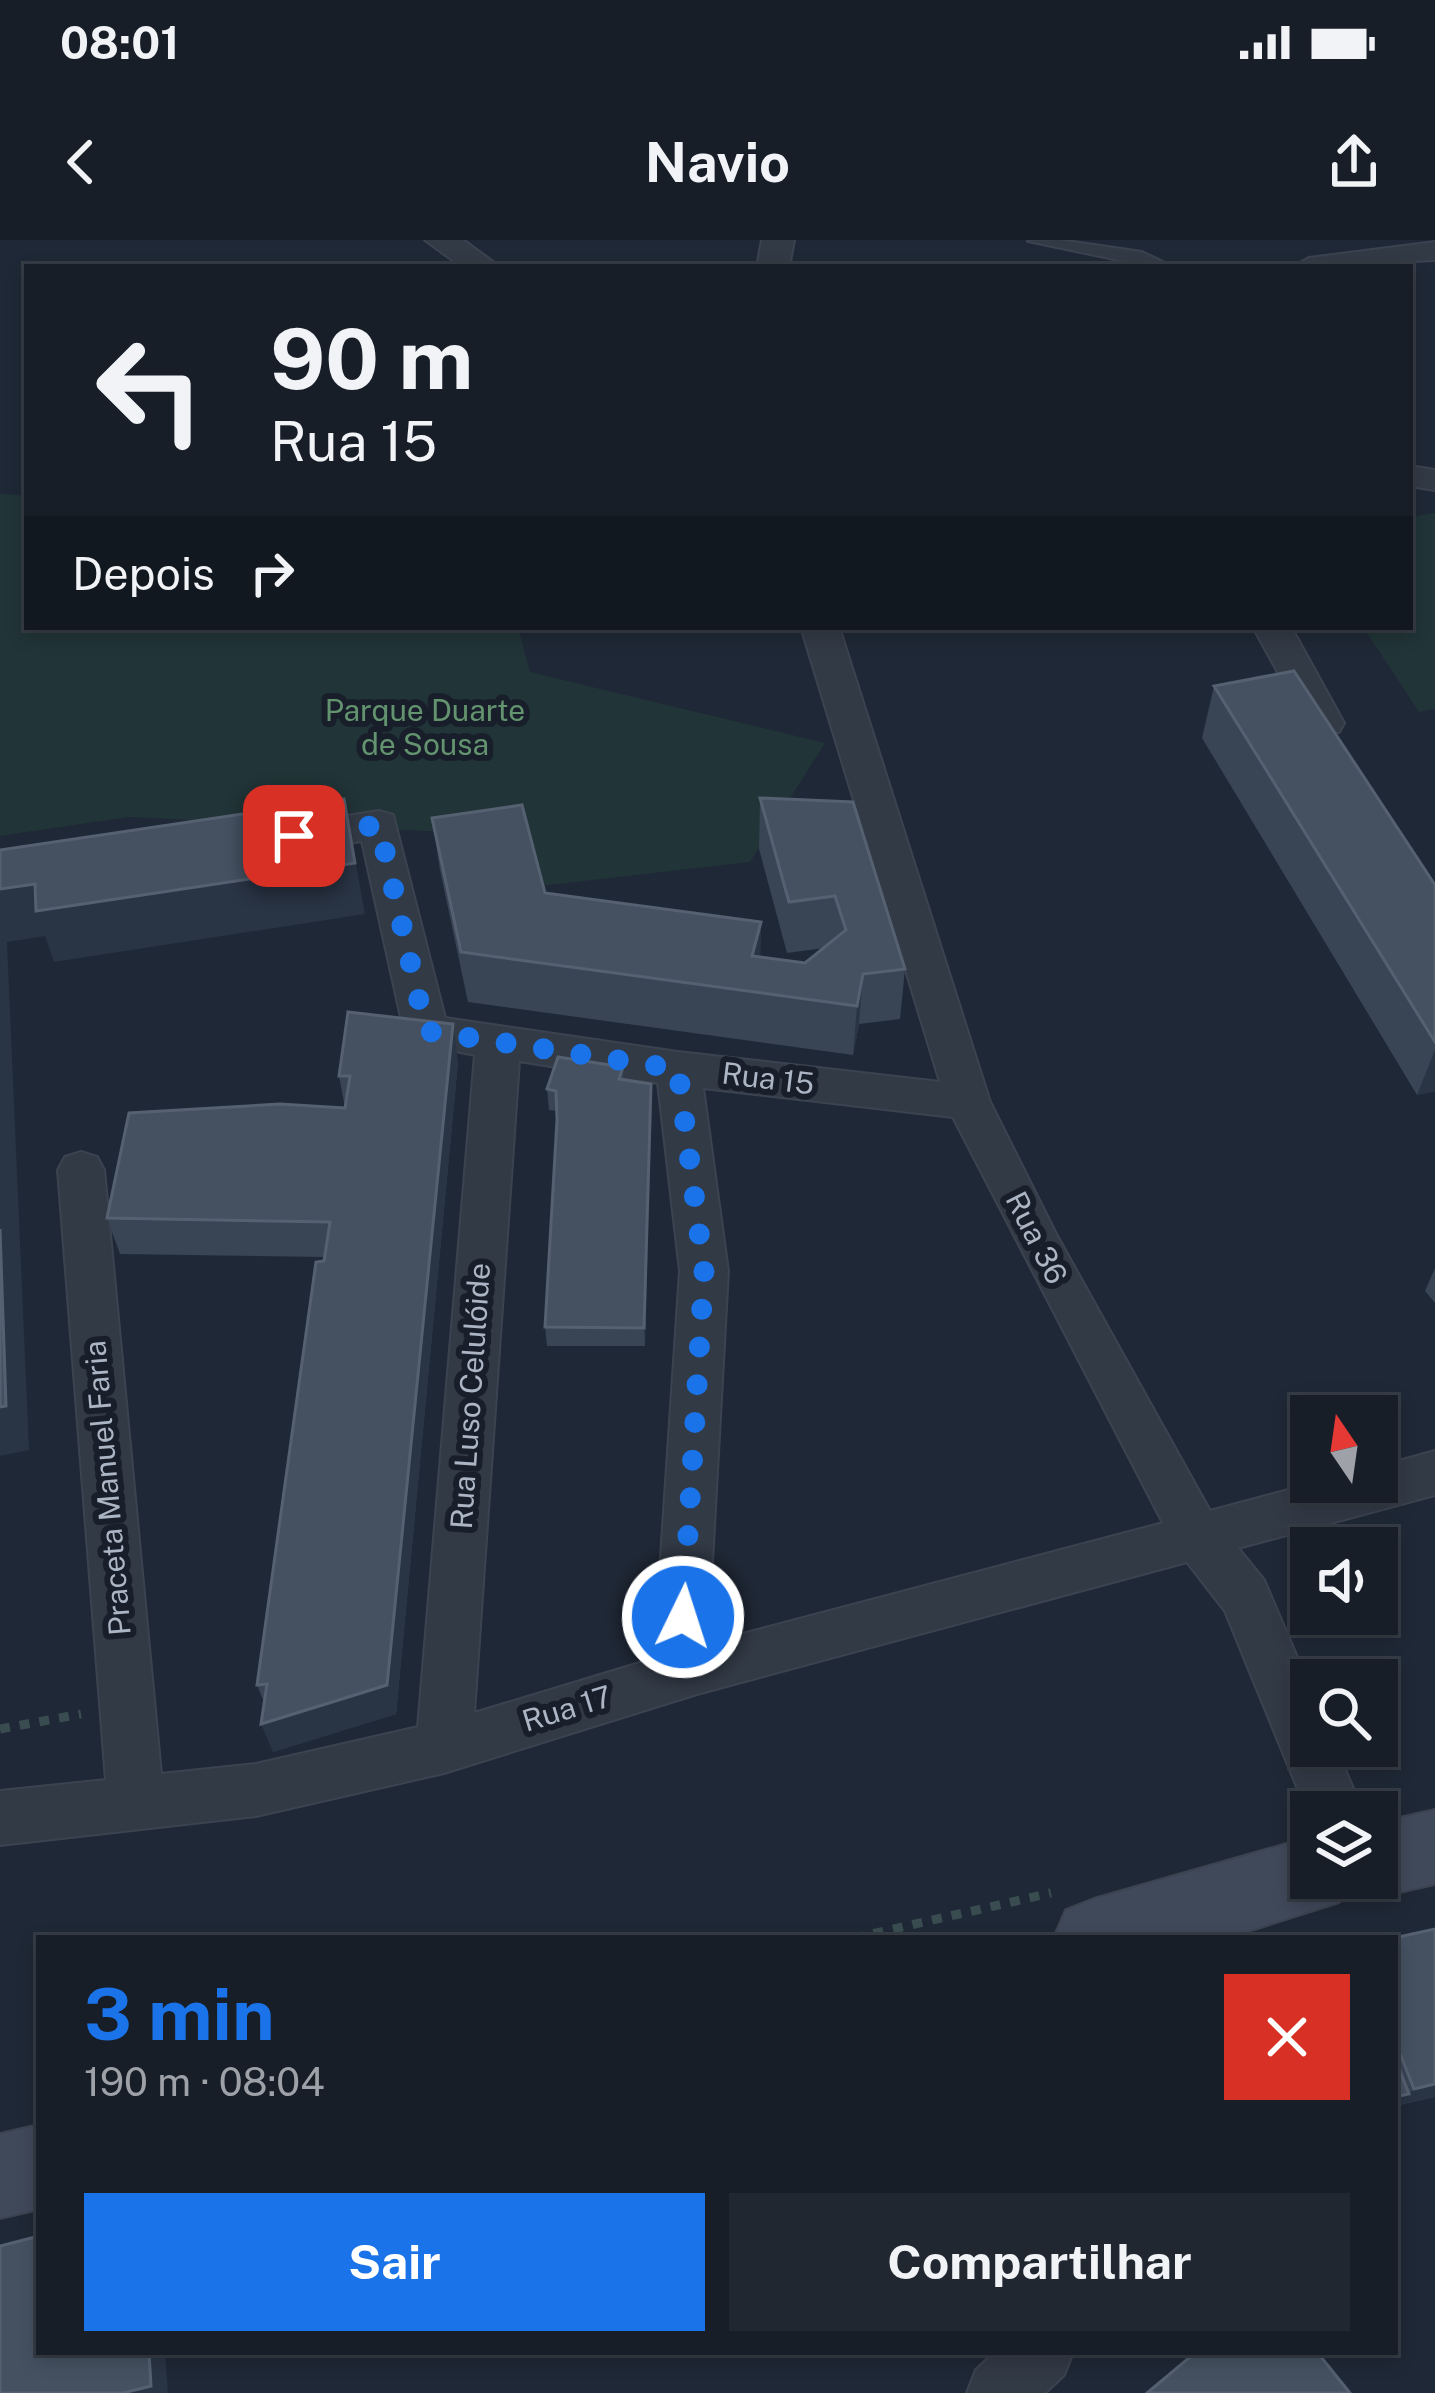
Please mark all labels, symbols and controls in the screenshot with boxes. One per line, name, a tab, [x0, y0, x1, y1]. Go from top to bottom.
text: 08:01	[60, 16, 179, 69]
icon: back	[48, 129, 114, 195]
icon: share	[1321, 129, 1387, 195]
text: Navio	[645, 131, 790, 194]
text: 90 m	[270, 309, 473, 408]
icon: left	[72, 312, 228, 468]
text: Rua 15	[270, 410, 437, 473]
icon: right	[239, 540, 305, 606]
text: Depois	[72, 547, 215, 600]
park label: Parque Duarte de Sousa	[325, 692, 525, 762]
pin	[243, 785, 345, 887]
icon: arrive	[261, 803, 327, 869]
street label: Rua 15	[720, 1054, 816, 1102]
street label: Rua 36	[998, 1185, 1075, 1290]
street label: Rua Luso Celulóide	[443, 1262, 497, 1530]
street label: Praceta Manuel Faria	[76, 1339, 138, 1637]
north arrow	[1290, 1395, 1398, 1503]
map controls	[1290, 1395, 1398, 1899]
button: sound	[1290, 1527, 1398, 1635]
position arrow	[620, 1554, 746, 1680]
button: search	[1290, 1659, 1398, 1767]
street label: Rua 17	[518, 1677, 616, 1739]
button: layers	[1290, 1791, 1398, 1899]
text: 3 min	[84, 1972, 275, 2056]
button: close	[1224, 1974, 1350, 2100]
text: 190 m · 08:04	[84, 2059, 325, 2105]
button: Sair	[84, 2193, 705, 2331]
button: Compartilhar	[729, 2193, 1350, 2331]

